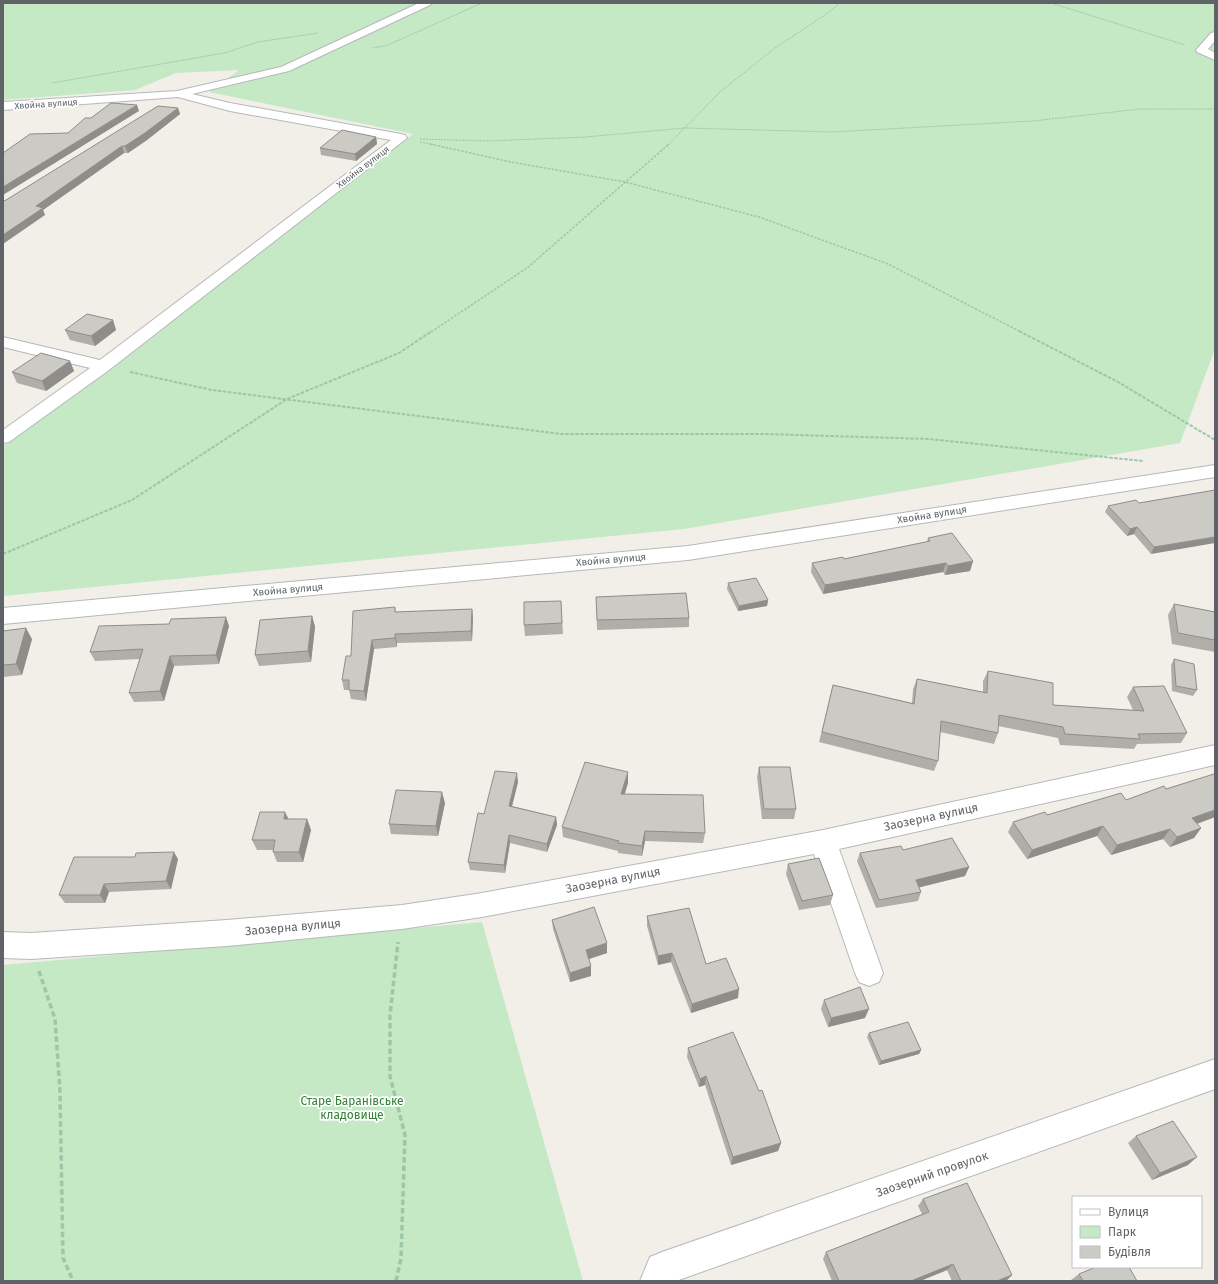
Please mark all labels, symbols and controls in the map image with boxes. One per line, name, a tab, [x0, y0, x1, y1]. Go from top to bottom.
street label: Хвойна вулиця	[14, 97, 78, 111]
street label: Хвойна вулиця	[335, 144, 391, 190]
street label: Хвойна вулиця	[896, 504, 968, 526]
street label: Хвойна вулиця	[575, 551, 647, 569]
street label: Хвойна вулиця	[252, 581, 324, 599]
street label: Заозерна вулиця	[883, 800, 979, 834]
street label: Заозерна вулиця	[565, 864, 661, 896]
street label: Заозерна вулиця	[245, 916, 341, 938]
park label: Старе Баранівське кладовище	[300, 1094, 404, 1122]
street label: Заозерний провулок	[874, 1148, 991, 1200]
legend	[1072, 1196, 1202, 1268]
text: Вулиця	[1108, 1205, 1149, 1219]
text: Парк	[1108, 1225, 1137, 1239]
text: Будівля	[1108, 1245, 1151, 1259]

